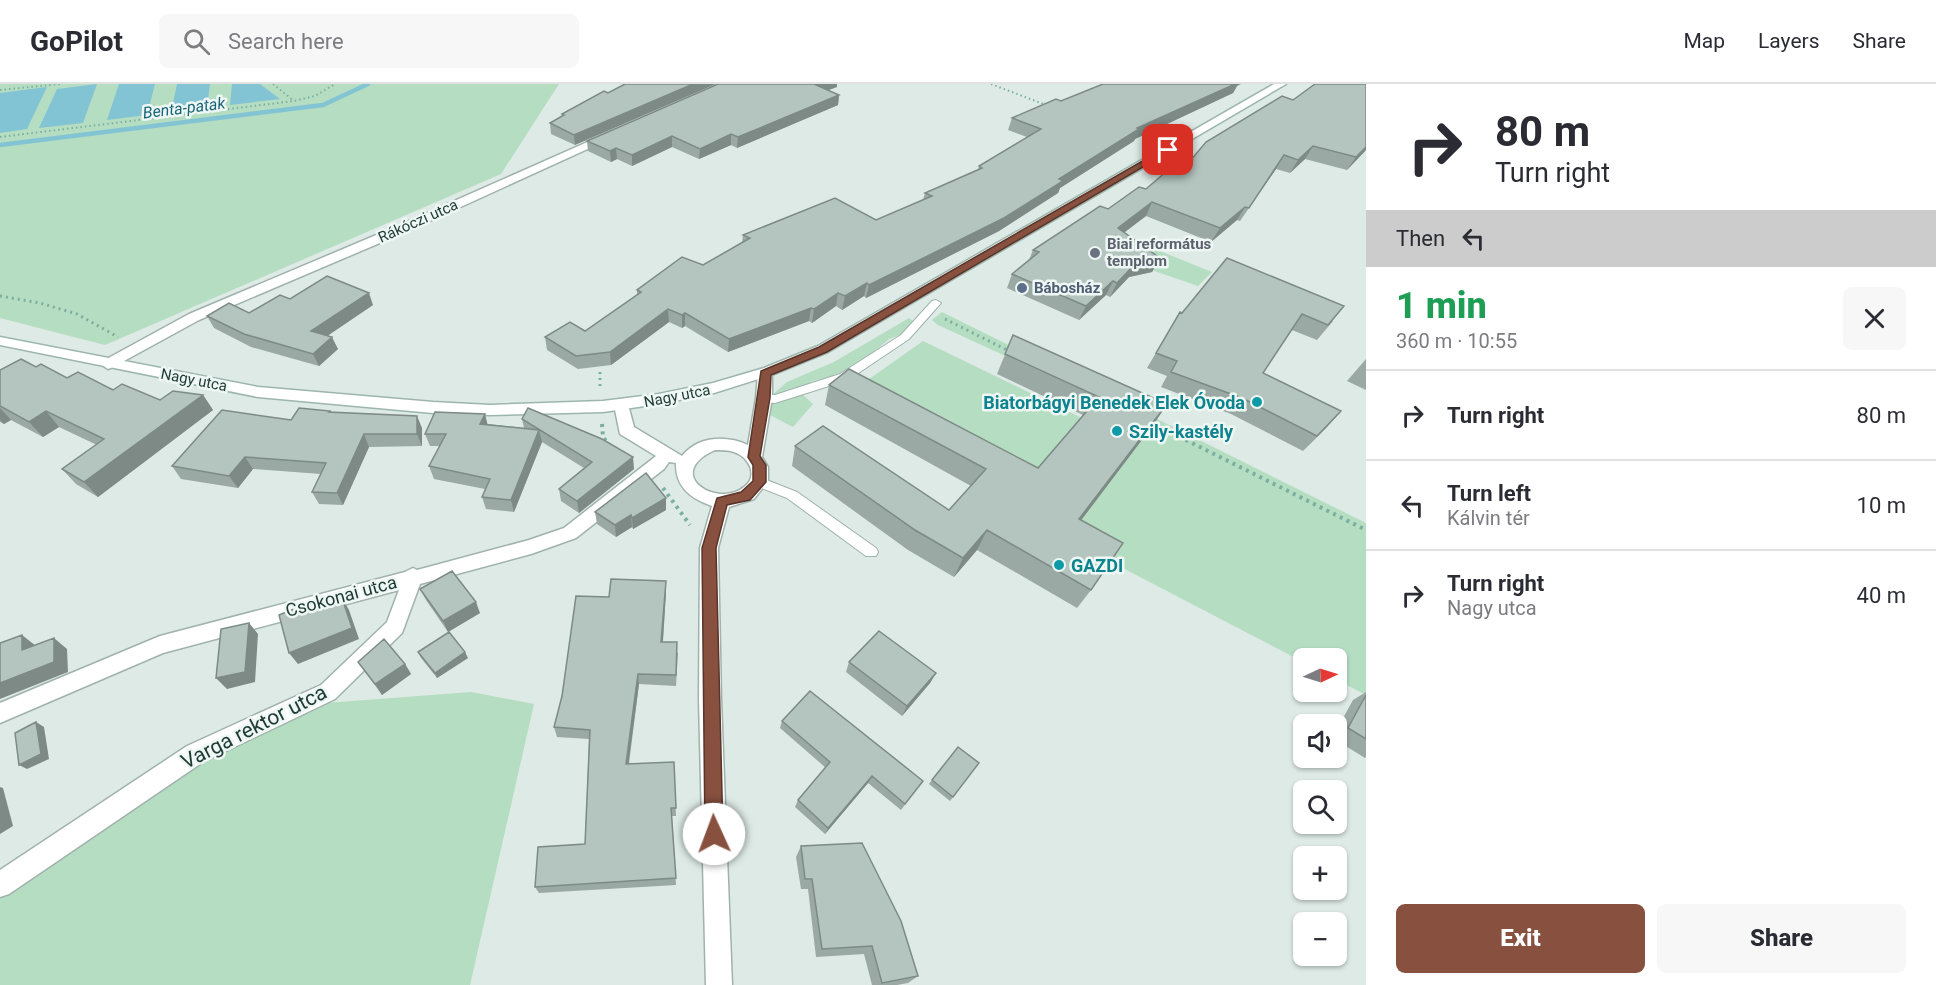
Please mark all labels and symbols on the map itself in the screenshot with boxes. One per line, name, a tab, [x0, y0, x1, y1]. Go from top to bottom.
water label: Benta-patak	[142, 93, 227, 122]
pin	[1142, 124, 1193, 175]
street label: Rákóczi utca	[375, 195, 461, 247]
place label: Biai református templom	[1107, 235, 1212, 270]
marker: Biai református templom	[1088, 246, 1102, 260]
place label: Bábosház	[1034, 279, 1101, 297]
marker: Bábosház	[1015, 281, 1029, 295]
street label: Nagy utca	[159, 365, 229, 395]
street label: Nagy utca	[642, 381, 712, 411]
place label: Biatorbágyi Benedek Elek Óvoda	[983, 392, 1245, 413]
marker: Biatorbágyi Benedek Elek Óvoda	[1250, 395, 1264, 409]
place label: Szily-kastély	[1129, 421, 1234, 442]
marker: Szily-kastély	[1110, 424, 1124, 438]
place label: GAZDI	[1071, 555, 1123, 576]
marker: GAZDI	[1052, 558, 1066, 572]
street label: Csokonai utca	[283, 571, 399, 621]
north arrow	[1293, 648, 1347, 702]
street label: Varga rektor utca	[177, 680, 331, 774]
position arrow	[682, 802, 746, 866]

